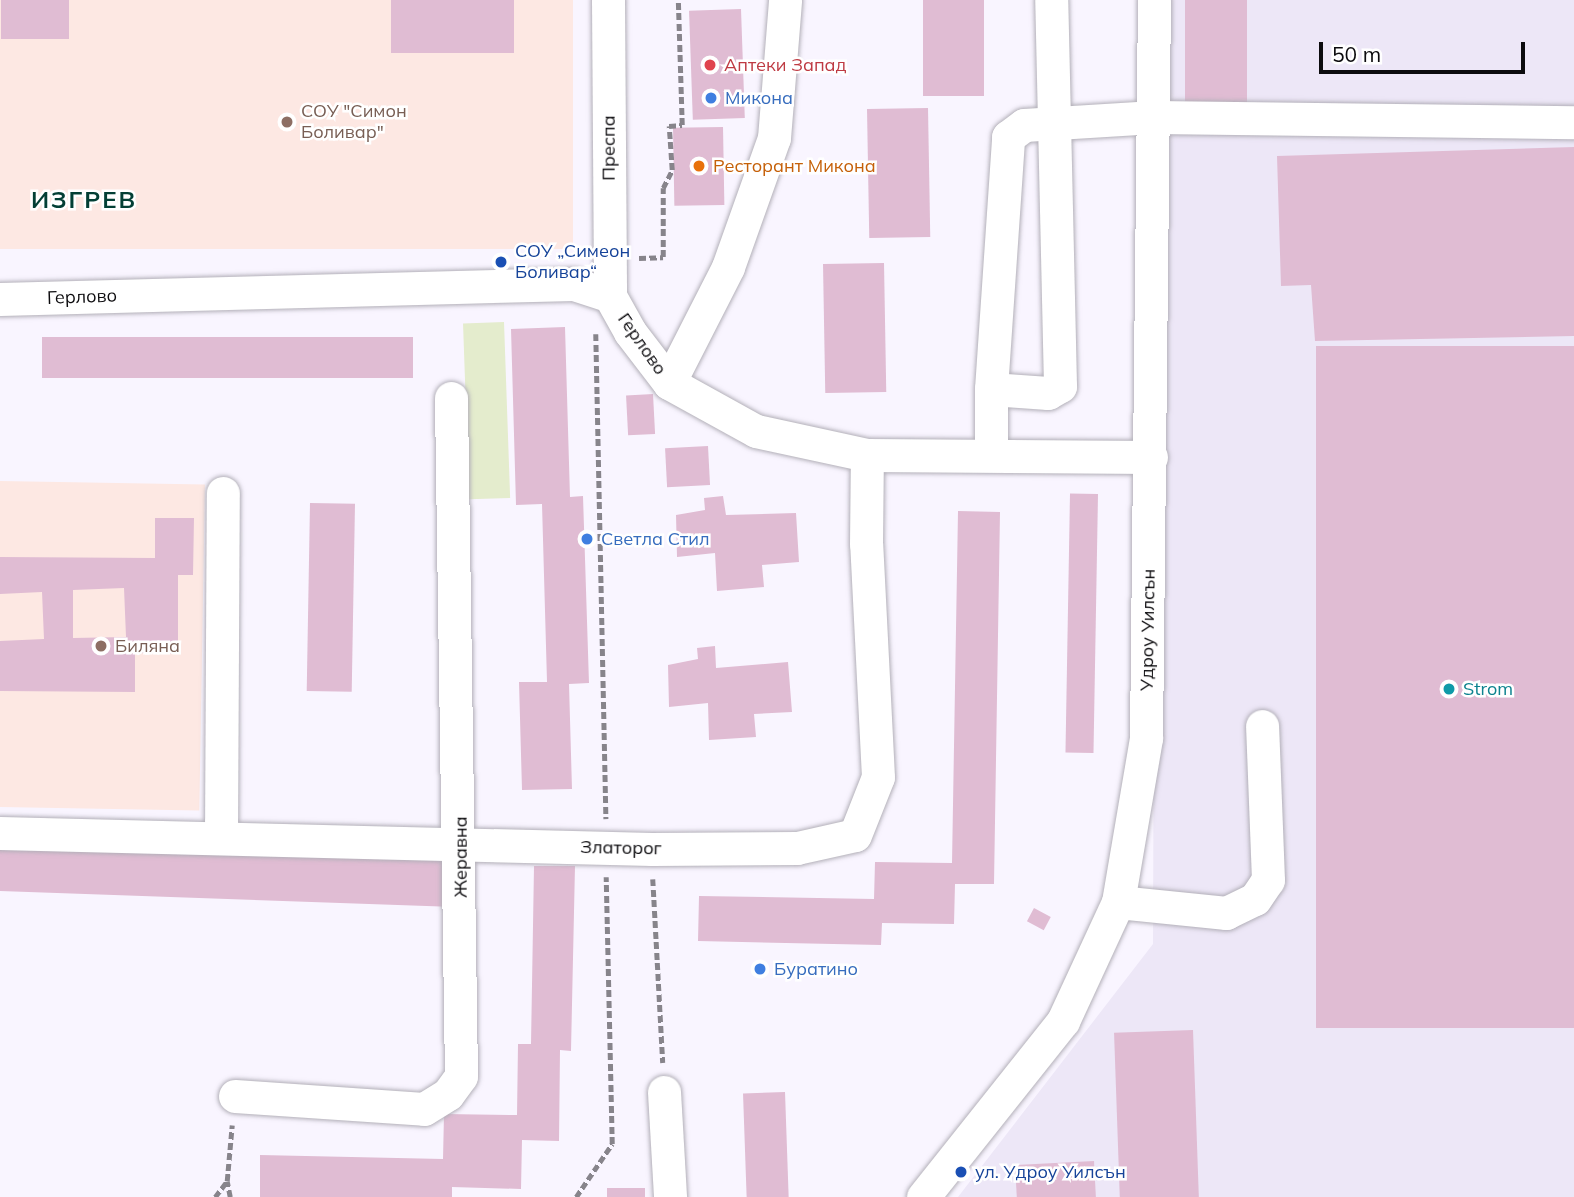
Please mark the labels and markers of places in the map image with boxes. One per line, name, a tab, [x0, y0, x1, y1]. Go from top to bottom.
place label: Аптеки Запад	[724, 54, 847, 76]
marker: Аптеки Запад	[702, 57, 718, 73]
place label: Микона	[725, 87, 793, 109]
marker: Микона	[703, 90, 719, 106]
place label: СОУ "Симон Боливар"	[301, 101, 407, 144]
marker: СОУ "Симон Боливар"	[279, 114, 295, 130]
place label: Ресторант Микона	[713, 155, 876, 177]
marker: Ресторант Микона	[691, 158, 707, 174]
place label: СОУ „Симеон Боливар“	[515, 241, 630, 284]
marker: СОУ „Симеон Боливар“	[493, 254, 509, 270]
place label: Светла Стил	[601, 528, 710, 550]
marker: Светла Стил	[579, 531, 595, 547]
place label: Биляна	[115, 635, 180, 657]
marker: Биляна	[93, 638, 109, 654]
place label: Strom	[1463, 678, 1513, 700]
marker: Strom	[1441, 681, 1457, 697]
place label: Буратино	[774, 958, 858, 980]
marker: Буратино	[752, 961, 768, 977]
place label: ул. Удроу Уилсън	[975, 1161, 1126, 1183]
marker: ул. Удроу Уилсън	[953, 1164, 969, 1180]

